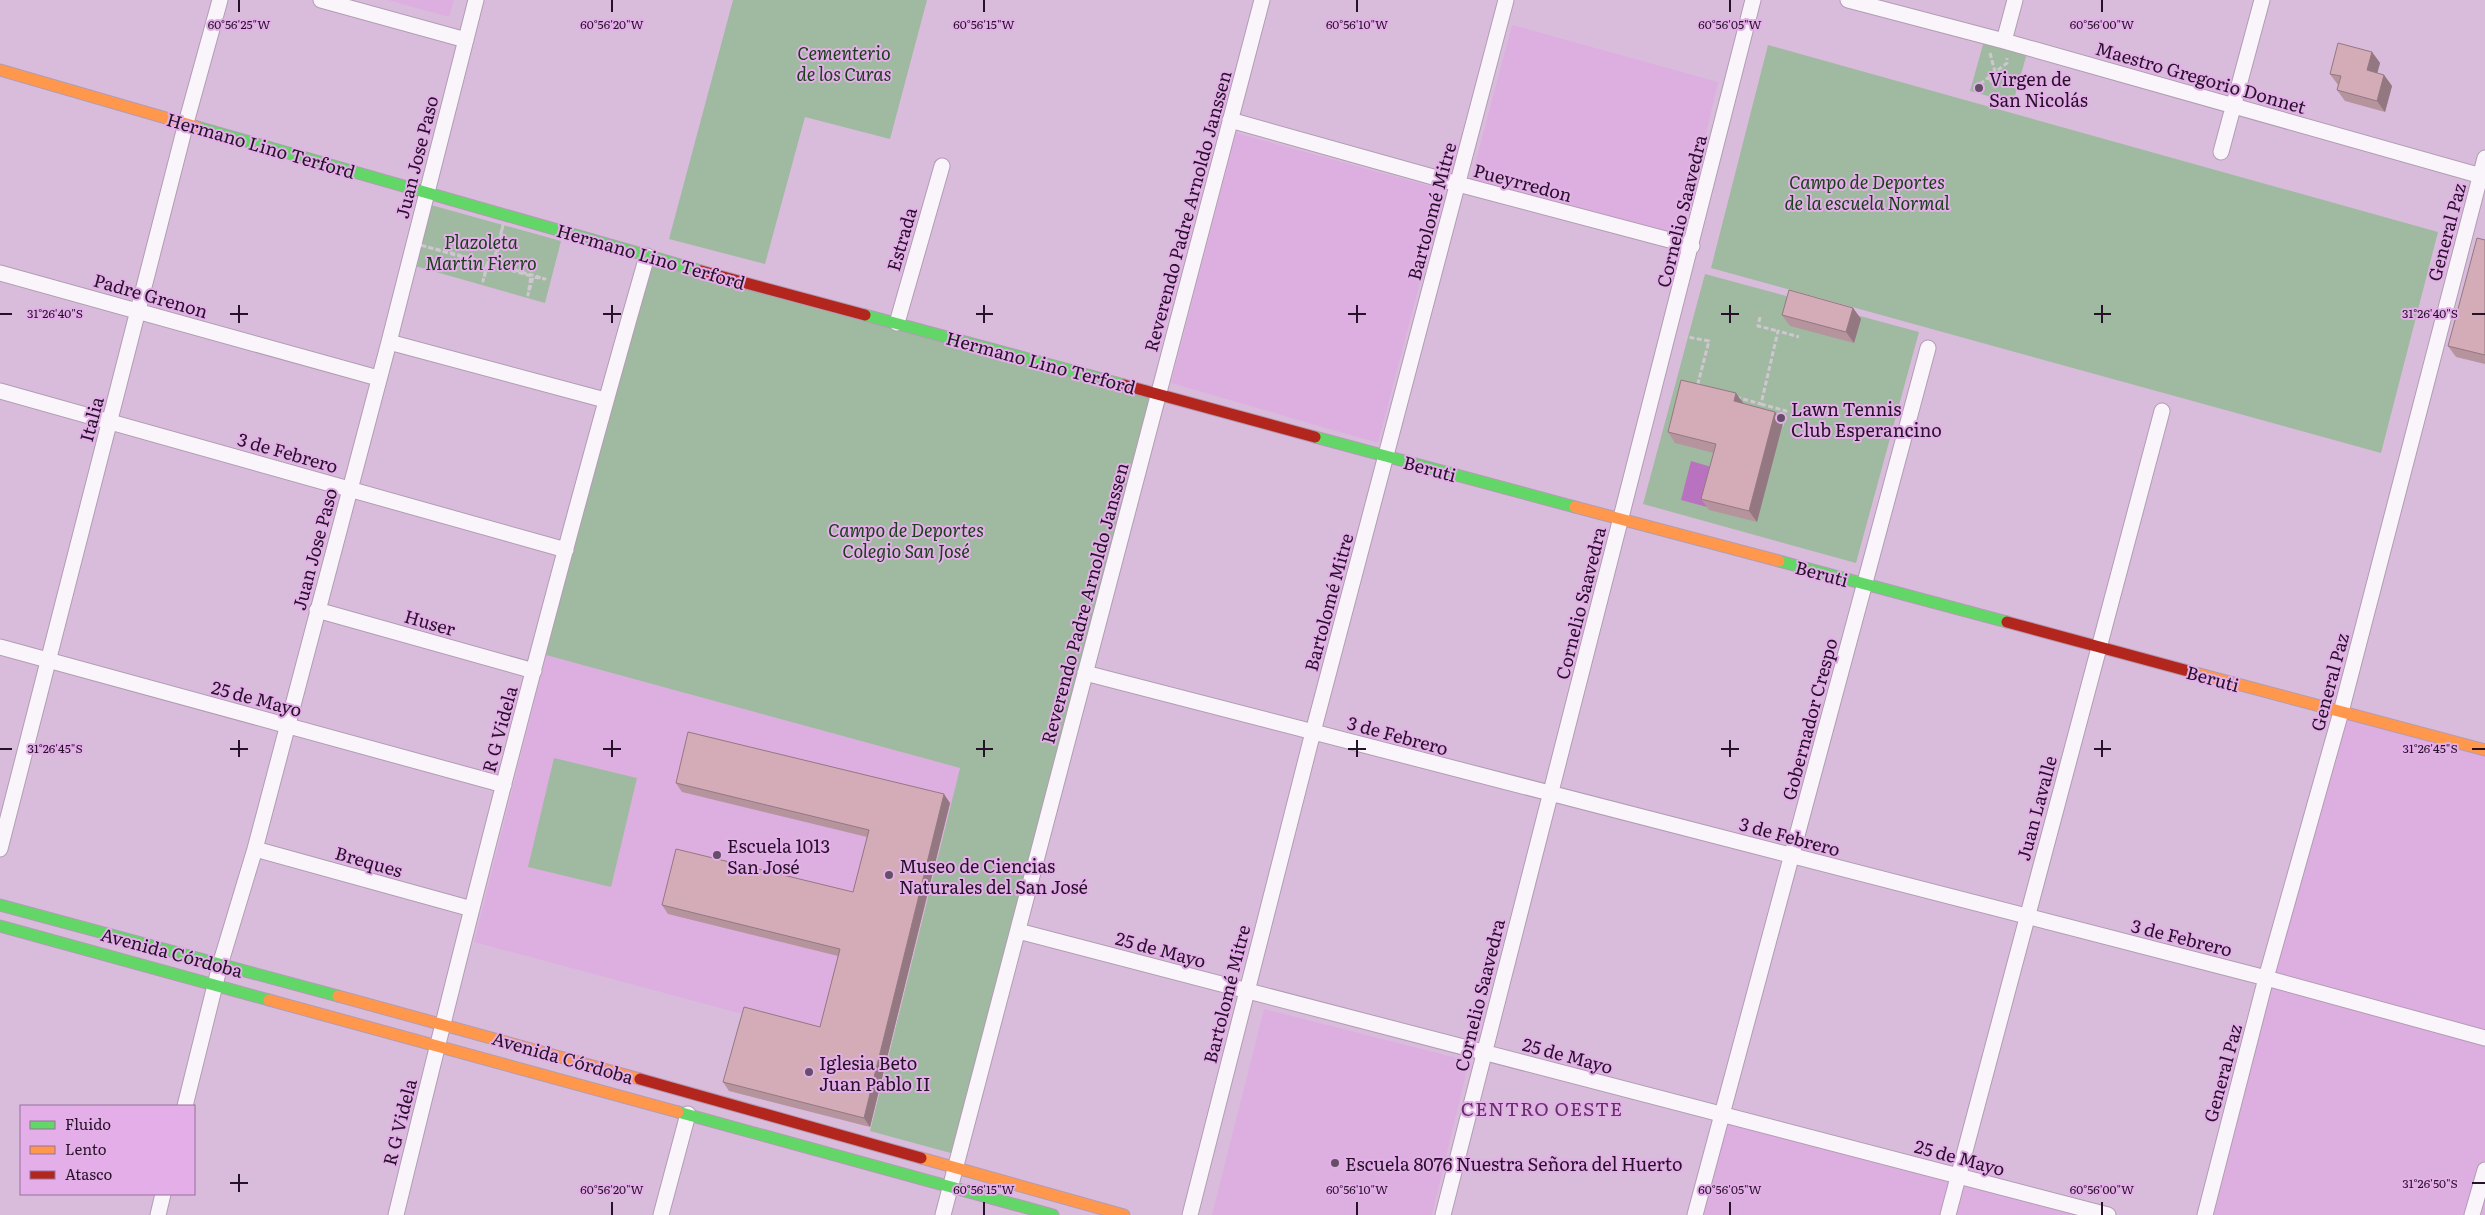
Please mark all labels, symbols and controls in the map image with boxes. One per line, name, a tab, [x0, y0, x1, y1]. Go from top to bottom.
text: 60°56'25"W	[208, 15, 270, 33]
text: 60°56'20"W	[580, 15, 644, 33]
text: 60°56'15"W	[953, 15, 1015, 33]
text: 60°56'10"W	[1326, 15, 1388, 33]
text: 60°56'05"W	[1698, 15, 1762, 33]
text: 60°56'00"W	[2070, 15, 2134, 33]
street label: Maestro Gregorio Donnet	[2093, 34, 2310, 120]
park label: Cementerio de los Curas	[797, 39, 891, 87]
place label: Virgen de San Nicolás	[1989, 65, 2088, 113]
street label: Reverendo Padre Arnoldo Janssen	[1136, 67, 1238, 355]
marker: Virgen de San Nicolás	[1973, 82, 1985, 94]
street label: Juan Jose Paso	[388, 93, 444, 221]
street label: Hermano Lino Terford	[163, 105, 359, 185]
street label: Cornelio Saavedra	[1649, 132, 1713, 290]
street label: Bartolomé Mitre	[1400, 139, 1462, 283]
street label: Pueyrredon	[1471, 156, 1575, 208]
park label: Campo de Deportes de la escuela Normal	[1784, 168, 1951, 216]
street label: General Paz	[2420, 180, 2472, 284]
street label: Estrada	[879, 204, 923, 274]
street label: Hermano Lino Terford	[553, 216, 749, 296]
park label: Plazoleta Martín Fierro	[425, 228, 537, 276]
street label: Padre Grenon	[91, 266, 211, 324]
text: 31°26'40"S	[27, 304, 83, 322]
text: 31°26'40"S	[2402, 304, 2458, 322]
street label: Hermano Lino Terford	[943, 324, 1139, 400]
street label: Italia	[72, 393, 110, 444]
place label: Lawn Tennis Club Esperancino	[1791, 395, 1942, 443]
marker: Lawn Tennis Club Esperancino	[1775, 412, 1787, 424]
street label: 3 de Febrero	[235, 425, 341, 479]
street label: Beruti	[1401, 448, 1459, 488]
street label: Reverendo Padre Arnoldo Janssen	[1033, 459, 1135, 747]
street label: Juan Jose Paso	[285, 485, 343, 613]
park label: Campo de Deportes Colegio San José	[828, 516, 984, 564]
street label: Cornelio Saavedra	[1548, 524, 1612, 682]
street label: Bartolomé Mitre	[1297, 530, 1359, 674]
street label: Beruti	[1793, 553, 1851, 593]
street label: Huser	[401, 602, 459, 642]
street label: General Paz	[2303, 630, 2355, 734]
street label: Gobernador Crespo	[1774, 635, 1844, 803]
street label: Beruti	[2184, 658, 2242, 698]
street label: 25 de Mayo	[209, 673, 305, 723]
street label: R G Videla	[475, 683, 524, 775]
street label: 3 de Febrero	[1345, 709, 1451, 761]
text: 31°26'45"S	[27, 739, 83, 757]
text: 31°26'45"S	[2402, 739, 2458, 757]
street label: Juan Lavalle	[2009, 752, 2063, 864]
street label: 3 de Febrero	[1737, 810, 1843, 862]
place label: Escuela 1013 San José	[727, 832, 830, 880]
street label: Breques	[332, 839, 406, 883]
marker: Escuela 1013 San José	[711, 849, 723, 861]
place label: Museo de Ciencias Naturales del San José	[899, 852, 1088, 900]
marker: Museo de Ciencias Naturales del San José	[883, 869, 895, 881]
street label: 3 de Febrero	[2129, 911, 2235, 963]
street label: Cornelio Saavedra	[1447, 916, 1511, 1074]
street label: Avenida Córdoba	[98, 920, 246, 984]
street label: Bartolomé Mitre	[1196, 922, 1256, 1066]
street label: 25 de Mayo	[1113, 924, 1209, 974]
street label: General Paz	[2196, 1021, 2248, 1125]
street label: Avenida Córdoba	[489, 1024, 637, 1090]
street label: 25 de Mayo	[1520, 1030, 1616, 1080]
place label: Iglesia Beto Juan Pablo II	[819, 1049, 930, 1097]
marker: Iglesia Beto Juan Pablo II	[803, 1066, 815, 1078]
street label: R G Videla	[375, 1076, 423, 1168]
district label: CENTRO OESTE	[1461, 1094, 1623, 1122]
legend	[20, 1105, 195, 1195]
text: Fluido	[65, 1112, 111, 1135]
street label: 25 de Mayo	[1912, 1132, 2008, 1182]
text: Lento	[65, 1137, 107, 1160]
place label: Escuela 8076 Nuestra Señora del Huerto	[1345, 1150, 1683, 1177]
marker: Escuela 8076 Nuestra Señora del Huerto	[1329, 1157, 1341, 1169]
text: Atasco	[65, 1162, 112, 1185]
text: 31°26'50"S	[2402, 1174, 2458, 1192]
text: 60°56'20"W	[580, 1180, 644, 1198]
text: 60°56'15"W	[953, 1180, 1015, 1198]
text: 60°56'10"W	[1326, 1180, 1388, 1198]
text: 60°56'05"W	[1698, 1180, 1762, 1198]
text: 60°56'00"W	[2070, 1180, 2134, 1198]

